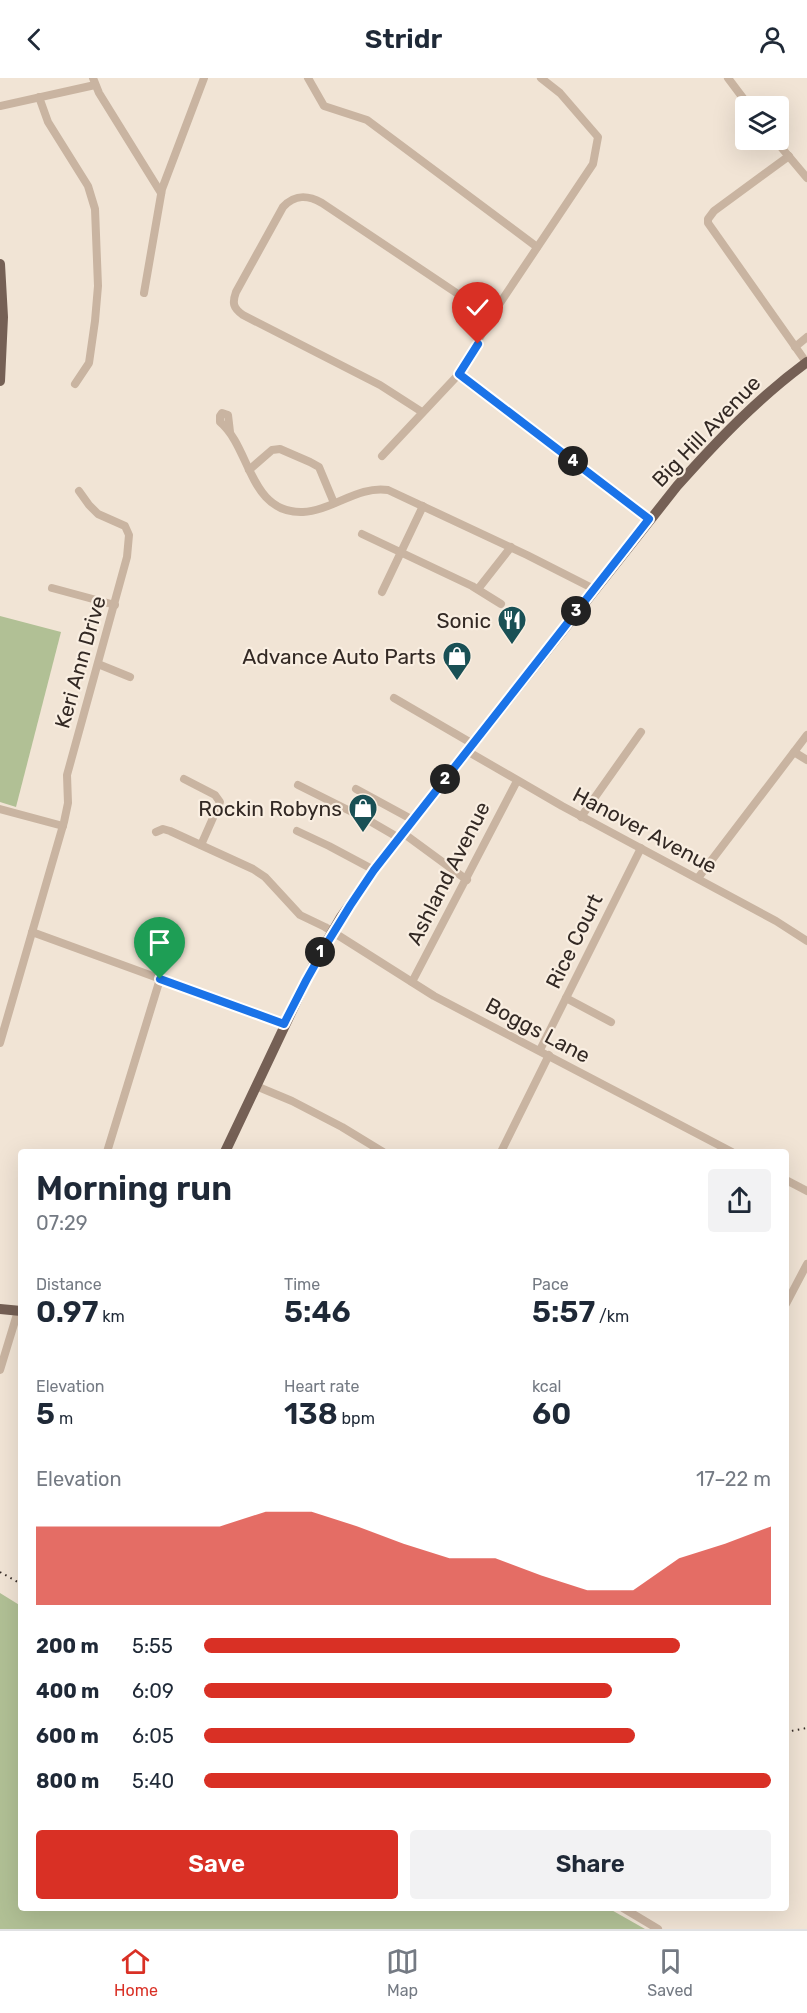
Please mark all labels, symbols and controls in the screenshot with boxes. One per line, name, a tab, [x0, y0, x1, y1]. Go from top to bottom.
icon: back	[18, 23, 51, 56]
text: Stridr	[365, 23, 442, 55]
icon: person	[756, 23, 789, 56]
map controls	[735, 96, 789, 150]
button: layers	[735, 96, 789, 150]
pin	[452, 282, 503, 344]
icon: check	[461, 291, 494, 324]
street label: Big Hill Avenue	[647, 370, 765, 492]
pin: 4	[558, 446, 588, 476]
text: 4	[568, 451, 578, 470]
street label: Keri Ann Drive	[49, 593, 111, 731]
pin: 3	[561, 596, 591, 626]
text: 3	[571, 601, 581, 620]
restaurant icon: Sonic	[496, 604, 528, 646]
place label: Sonic	[436, 608, 491, 633]
shop icon: Advance Auto Parts	[441, 640, 473, 682]
place label: Advance Auto Parts	[242, 644, 436, 669]
pin: 2	[430, 764, 460, 794]
text: 2	[440, 769, 450, 788]
street label: Hanover Avenue	[569, 781, 721, 879]
shop icon: Rockin Robyns	[347, 792, 379, 834]
place label: Rockin Robyns	[198, 796, 342, 821]
street label: Ashland Avenue	[401, 797, 495, 949]
street label: Rice Court	[540, 890, 608, 992]
pin	[134, 917, 185, 979]
icon: arrive	[143, 926, 176, 959]
pin: 1	[305, 937, 335, 967]
text: 1	[316, 942, 324, 961]
street label: Boggs Lane	[481, 992, 595, 1068]
text: Morning run	[36, 1169, 232, 1208]
button: share	[708, 1169, 771, 1232]
text: 07:29	[36, 1211, 88, 1235]
text: Distance	[36, 1275, 102, 1294]
text: Time	[284, 1275, 320, 1294]
text: Pace	[532, 1275, 569, 1294]
text: 0.97	[36, 1294, 98, 1330]
text: 5:46	[284, 1294, 351, 1330]
text: 5:57	[532, 1294, 595, 1330]
text: km	[98, 1307, 125, 1326]
text: /km	[595, 1307, 629, 1326]
text: Elevation	[36, 1377, 105, 1396]
text: Heart rate	[284, 1377, 359, 1396]
text: kcal	[532, 1377, 561, 1396]
text: 5	[36, 1396, 55, 1432]
text: 138	[284, 1396, 338, 1432]
text: 60	[532, 1396, 571, 1432]
text: m	[55, 1409, 73, 1428]
text: bpm	[338, 1409, 375, 1428]
text: Elevation	[36, 1467, 122, 1491]
text: 17–22 m	[696, 1467, 771, 1491]
text: 200 m	[36, 1634, 99, 1658]
text: 5:55	[132, 1634, 173, 1658]
text: 400 m	[36, 1679, 99, 1703]
text: 6:09	[132, 1679, 174, 1703]
text: 600 m	[36, 1724, 99, 1748]
text: 6:05	[132, 1724, 174, 1748]
text: 800 m	[36, 1769, 99, 1793]
text: 5:40	[132, 1769, 174, 1793]
button: Save	[36, 1830, 398, 1899]
button: Share	[410, 1830, 771, 1899]
tab: Home	[114, 1945, 158, 2000]
tab: Map	[386, 1945, 419, 2000]
tab: Saved	[647, 1945, 693, 2000]

